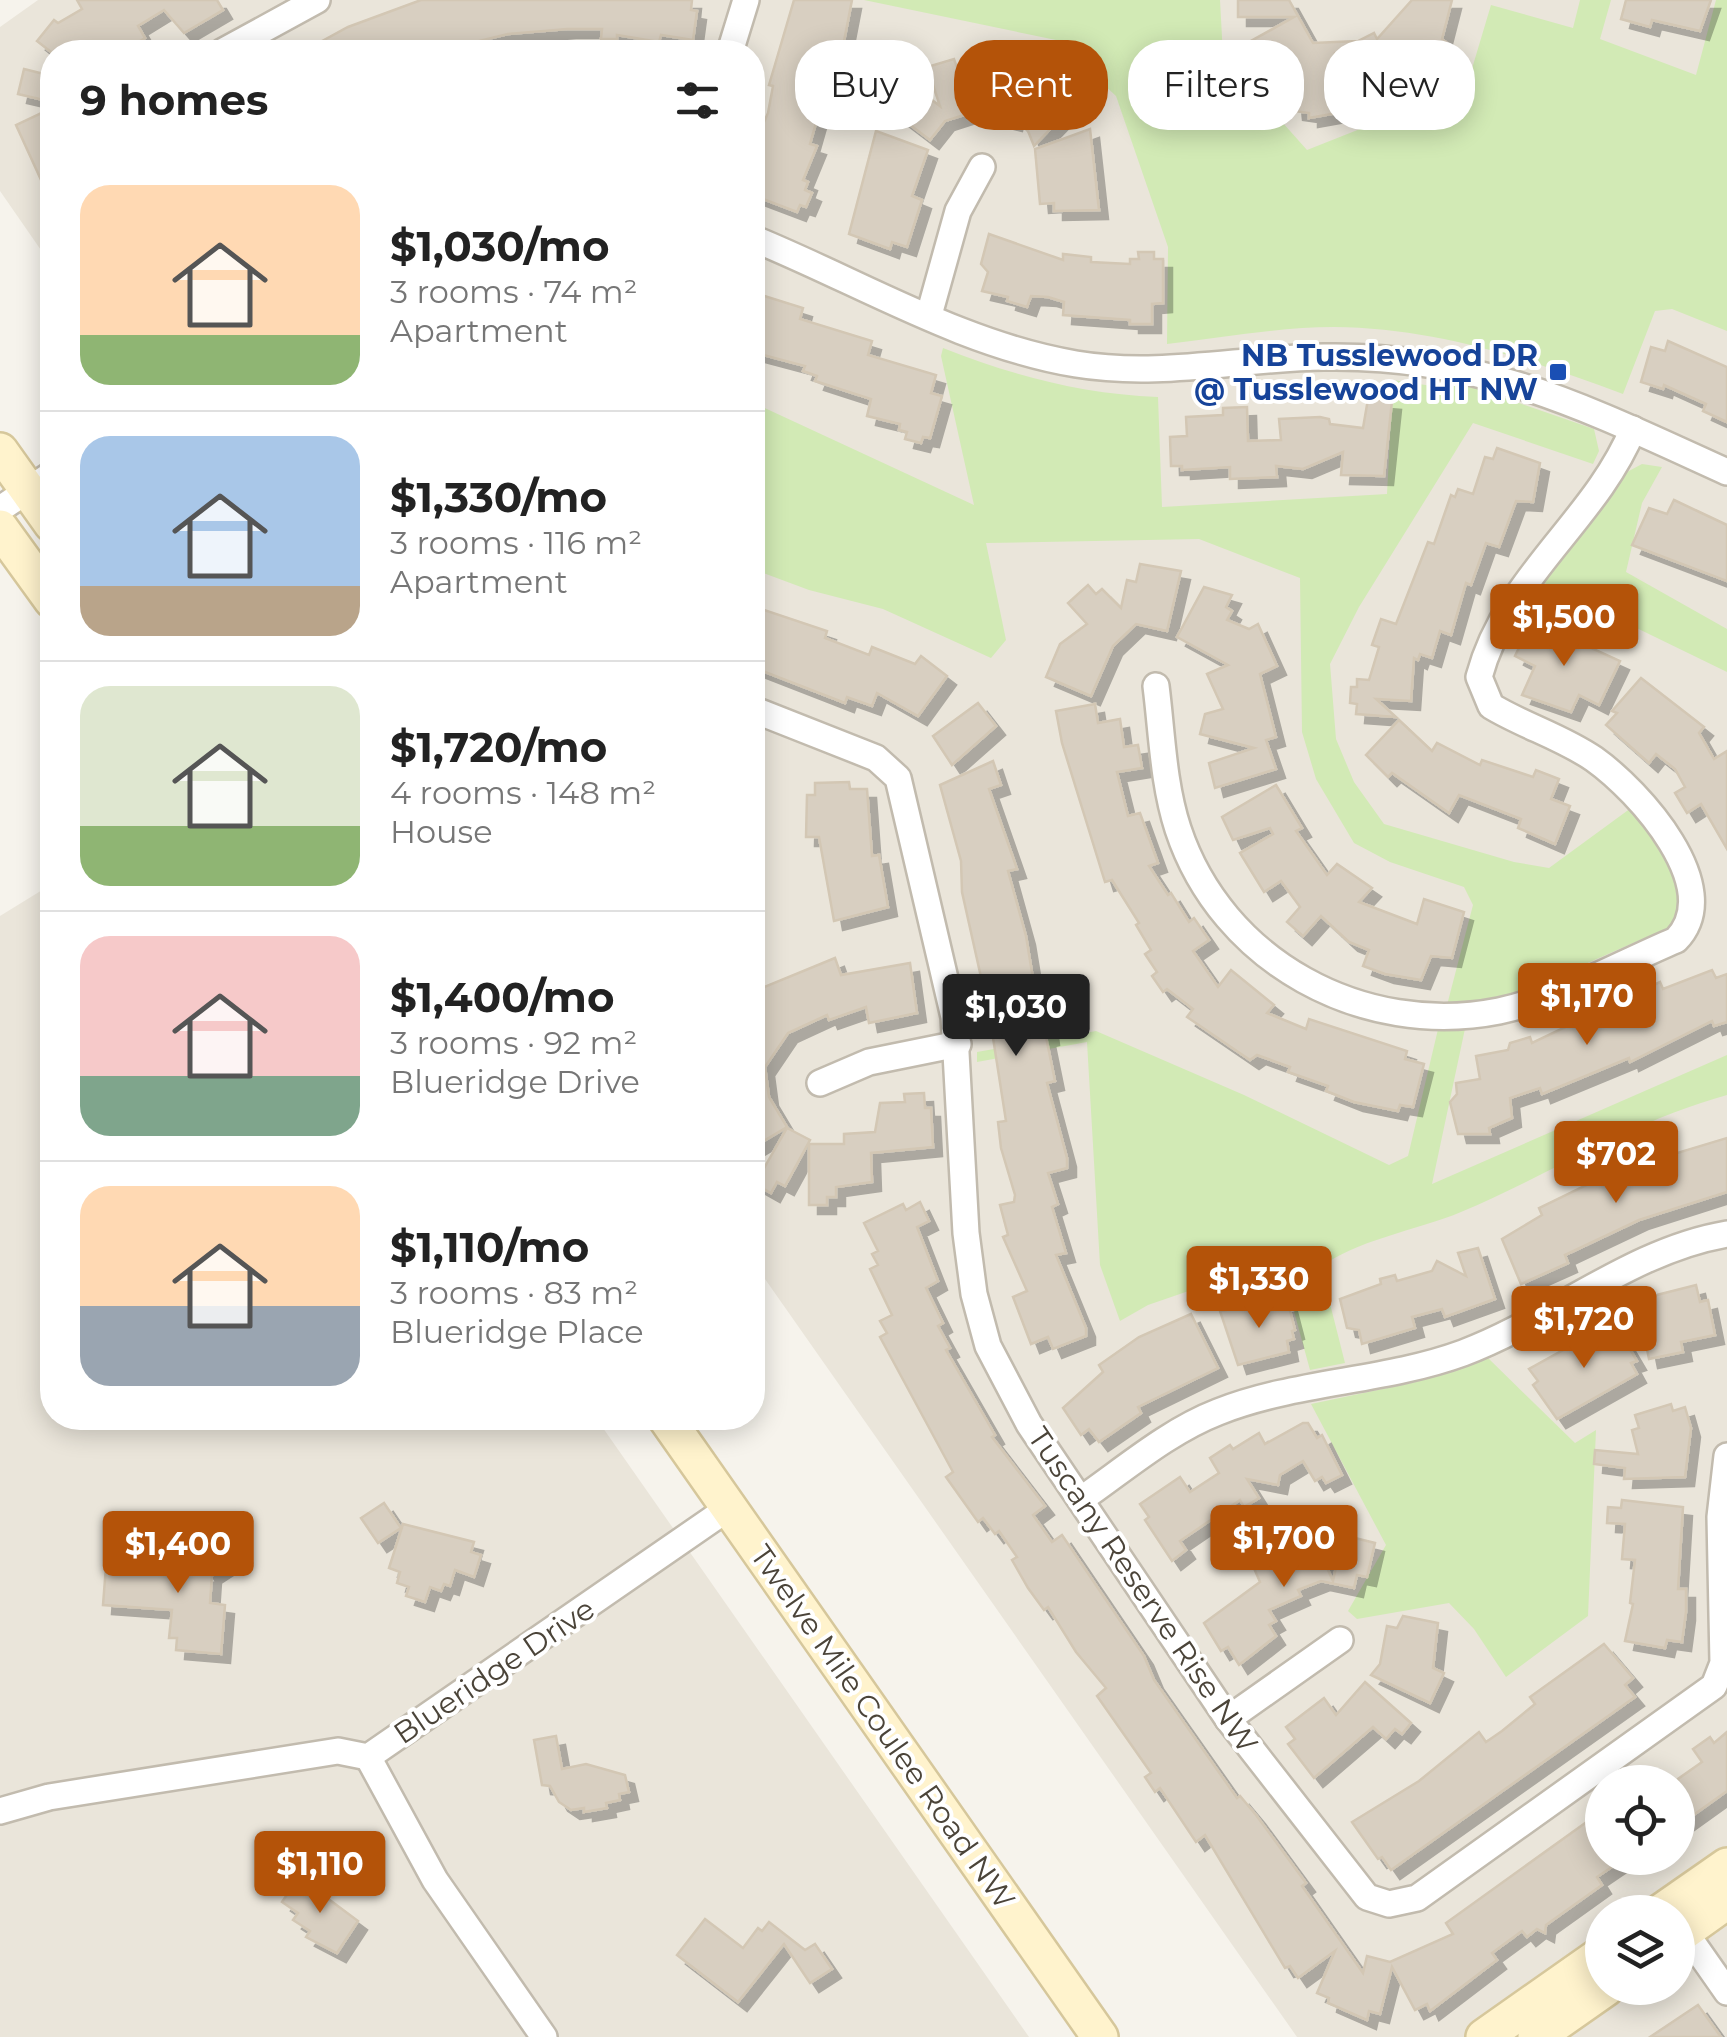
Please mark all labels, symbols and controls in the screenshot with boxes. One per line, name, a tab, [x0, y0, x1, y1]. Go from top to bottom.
chip: Buy	[795, 40, 934, 130]
chip: Rent	[954, 40, 1108, 130]
chip: Filters	[1128, 40, 1304, 130]
chip: New	[1324, 40, 1475, 130]
icon: filters	[670, 73, 725, 128]
text: 9 homes	[80, 74, 268, 126]
text: $1,030/mo	[390, 220, 609, 272]
icon: home	[160, 225, 280, 345]
text: 3 rooms · 74 m²	[390, 272, 637, 311]
text: Apartment	[390, 311, 568, 350]
place label: NB Tusslewood DR @ Tusslewood HT NW	[1194, 337, 1538, 408]
marker: NB Tusslewood DR @ Tusslewood HT NW	[1547, 361, 1569, 383]
text: $1,330/mo	[390, 471, 607, 523]
icon: home	[160, 476, 280, 596]
text: 3 rooms · 116 m²	[390, 523, 642, 562]
text: Apartment	[390, 562, 568, 601]
pin: $1,500	[1483, 584, 1645, 669]
text: $1,500	[1512, 597, 1616, 636]
text: $1,720/mo	[390, 721, 607, 773]
icon: home	[160, 726, 280, 846]
text: 4 rooms · 148 m²	[390, 773, 656, 812]
text: House	[390, 812, 493, 851]
pin: $1,170	[1506, 963, 1668, 1048]
text: $1,400/mo	[390, 971, 615, 1023]
pin: $1,030	[935, 974, 1097, 1059]
icon: home	[160, 976, 280, 1096]
text: $1,170	[1540, 976, 1634, 1015]
text: $1,030	[965, 987, 1067, 1026]
text: 3 rooms · 92 m²	[390, 1023, 637, 1062]
text: Blueridge Drive	[390, 1062, 640, 1101]
pin: $702	[1557, 1121, 1675, 1206]
text: $702	[1576, 1134, 1656, 1173]
text: $1,110/mo	[390, 1221, 589, 1273]
icon: home	[160, 1226, 280, 1346]
pin: $1,330	[1178, 1246, 1340, 1331]
text: $1,330	[1209, 1259, 1309, 1298]
text: 3 rooms · 83 m²	[390, 1273, 638, 1312]
pin: $1,720	[1503, 1286, 1665, 1371]
text: $1,720	[1534, 1299, 1634, 1338]
text: Blueridge Place	[390, 1312, 644, 1351]
street label: Tuscany Reserve Rise NW	[1020, 1420, 1266, 1760]
pin: $1,700	[1203, 1505, 1365, 1590]
pin: $1,400	[97, 1511, 259, 1596]
text: $1,700	[1232, 1518, 1336, 1557]
text: $1,400	[125, 1524, 231, 1563]
street label: Twelve Mile Coulee Road NW	[743, 1538, 1023, 1916]
street label: Blueridge Drive	[387, 1590, 601, 1752]
map controls	[1585, 1765, 1695, 2005]
button: locate	[1585, 1765, 1695, 1875]
pin: $1,110	[239, 1831, 401, 1916]
text: $1,110	[276, 1844, 364, 1883]
button: layers	[1585, 1895, 1695, 2005]

